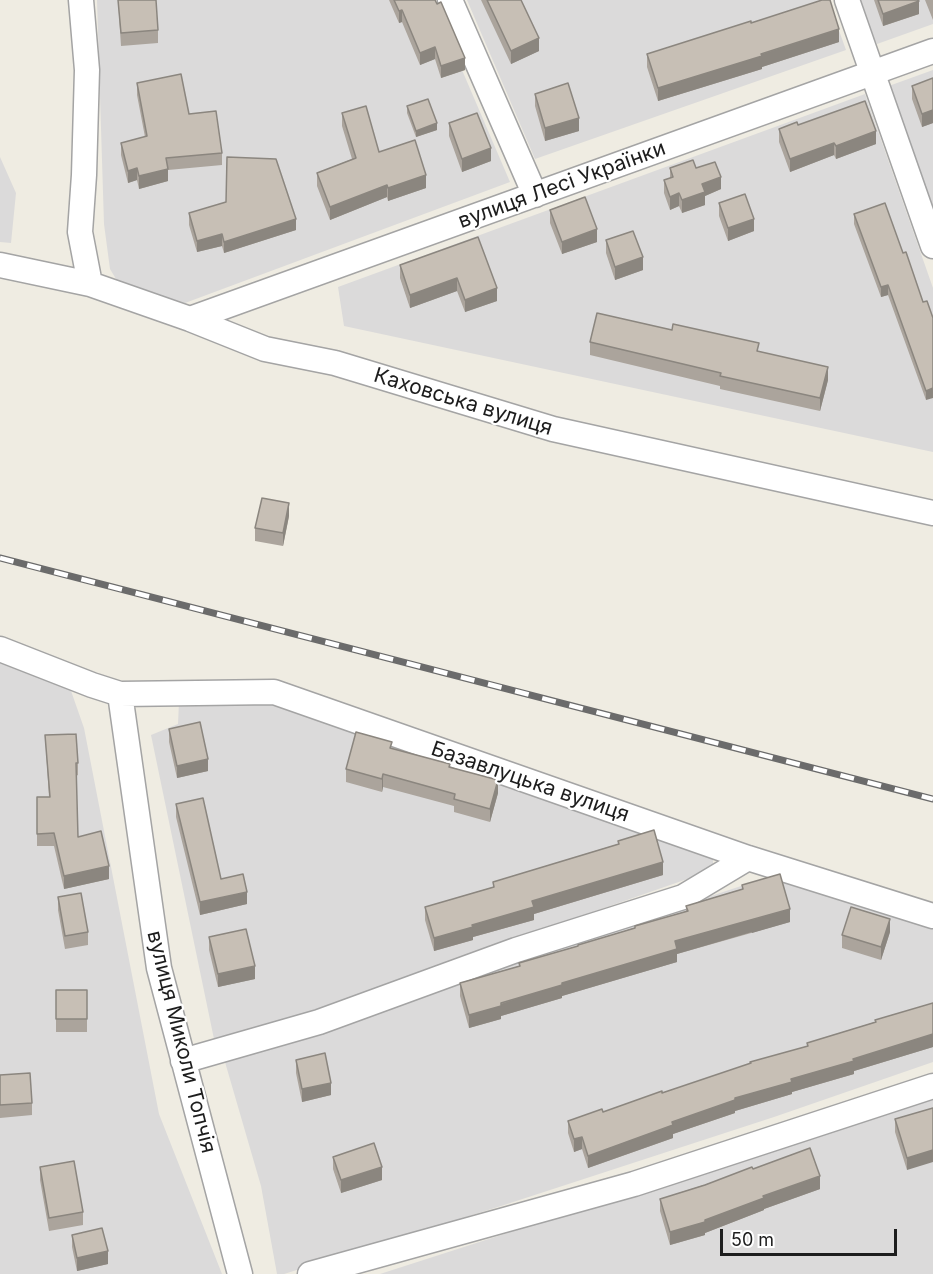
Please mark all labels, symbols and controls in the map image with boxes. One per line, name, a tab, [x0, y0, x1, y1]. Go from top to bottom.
street label: вулиця Лесі Українки	[455, 136, 669, 234]
street label: Каховська вулиця	[371, 363, 555, 441]
street label: Базавлуцька вулиця	[428, 736, 632, 828]
street label: вулиця Миколи Топчія	[141, 928, 221, 1156]
scale bar	[723, 1217, 900, 1255]
text: 50 m	[731, 1229, 774, 1250]

